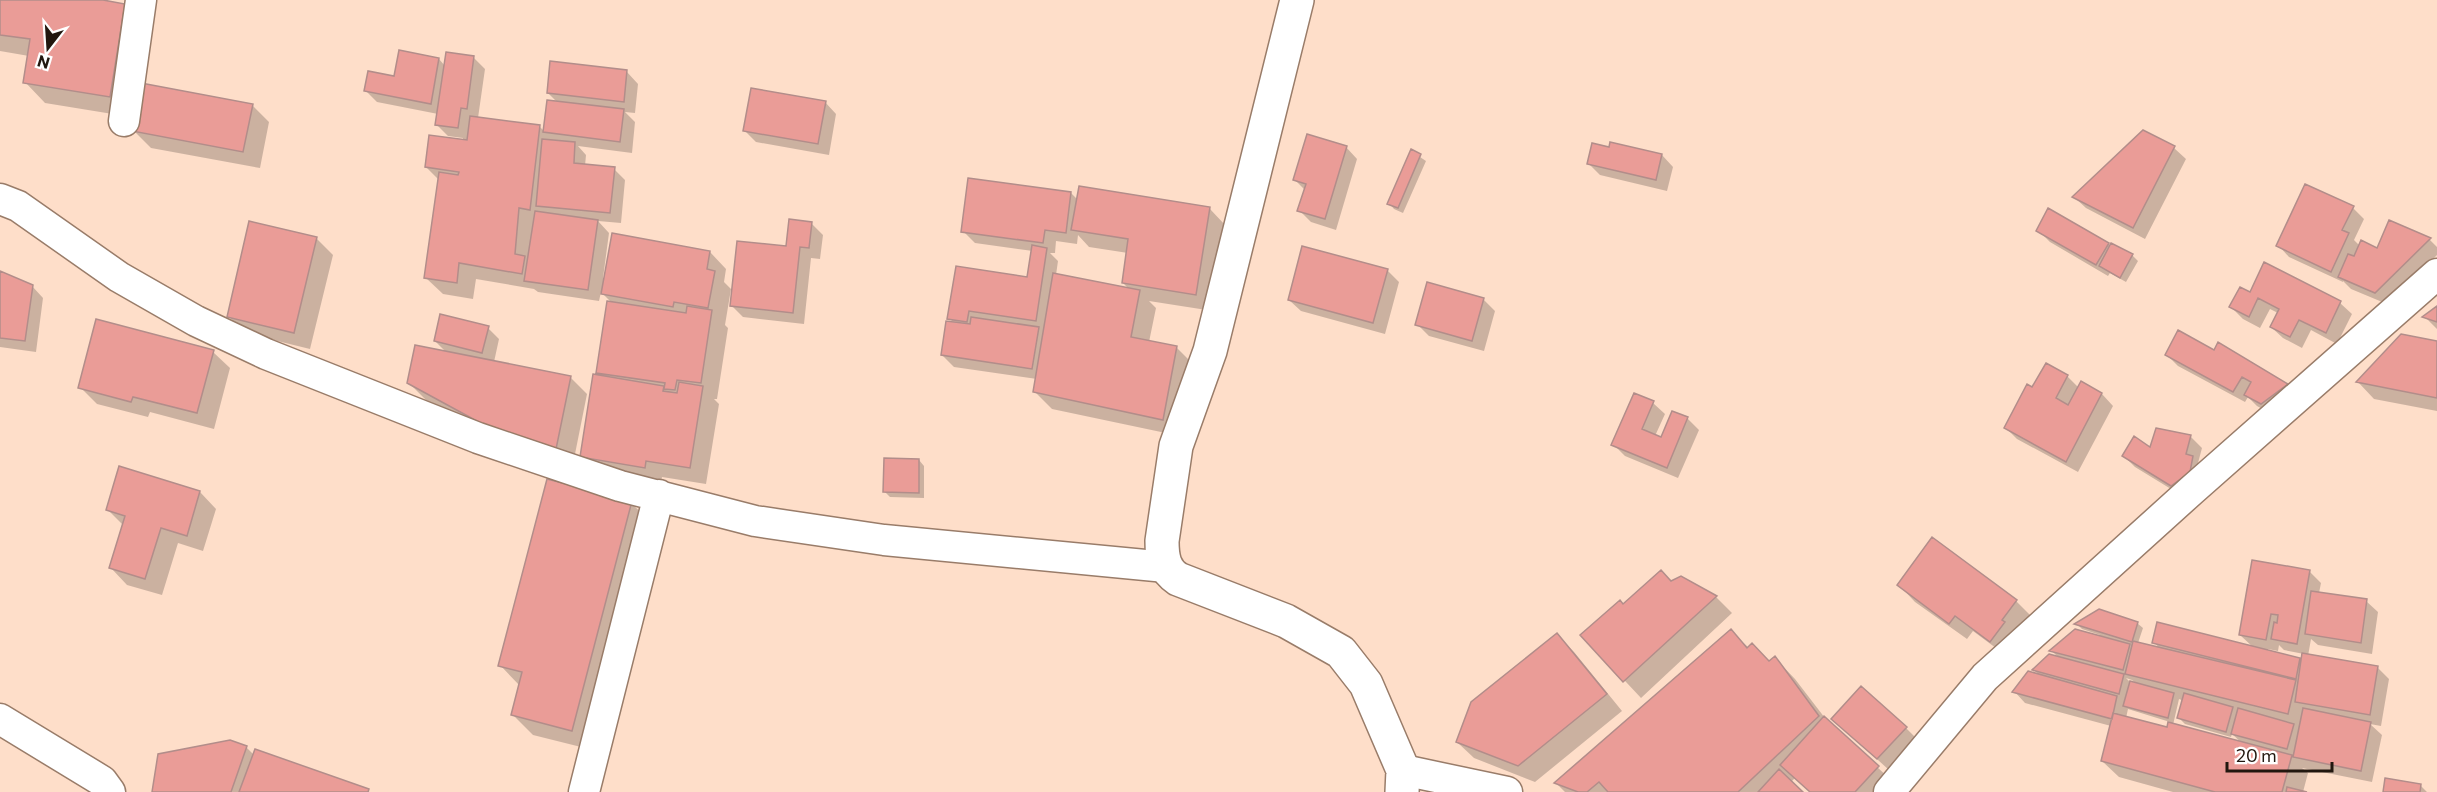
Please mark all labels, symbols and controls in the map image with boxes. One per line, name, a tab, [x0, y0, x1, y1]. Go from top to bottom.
north arrow	[18, 18, 78, 78]
text: N	[35, 52, 52, 74]
scale bar	[2227, 735, 2332, 773]
text: 20 m	[2236, 744, 2277, 766]

